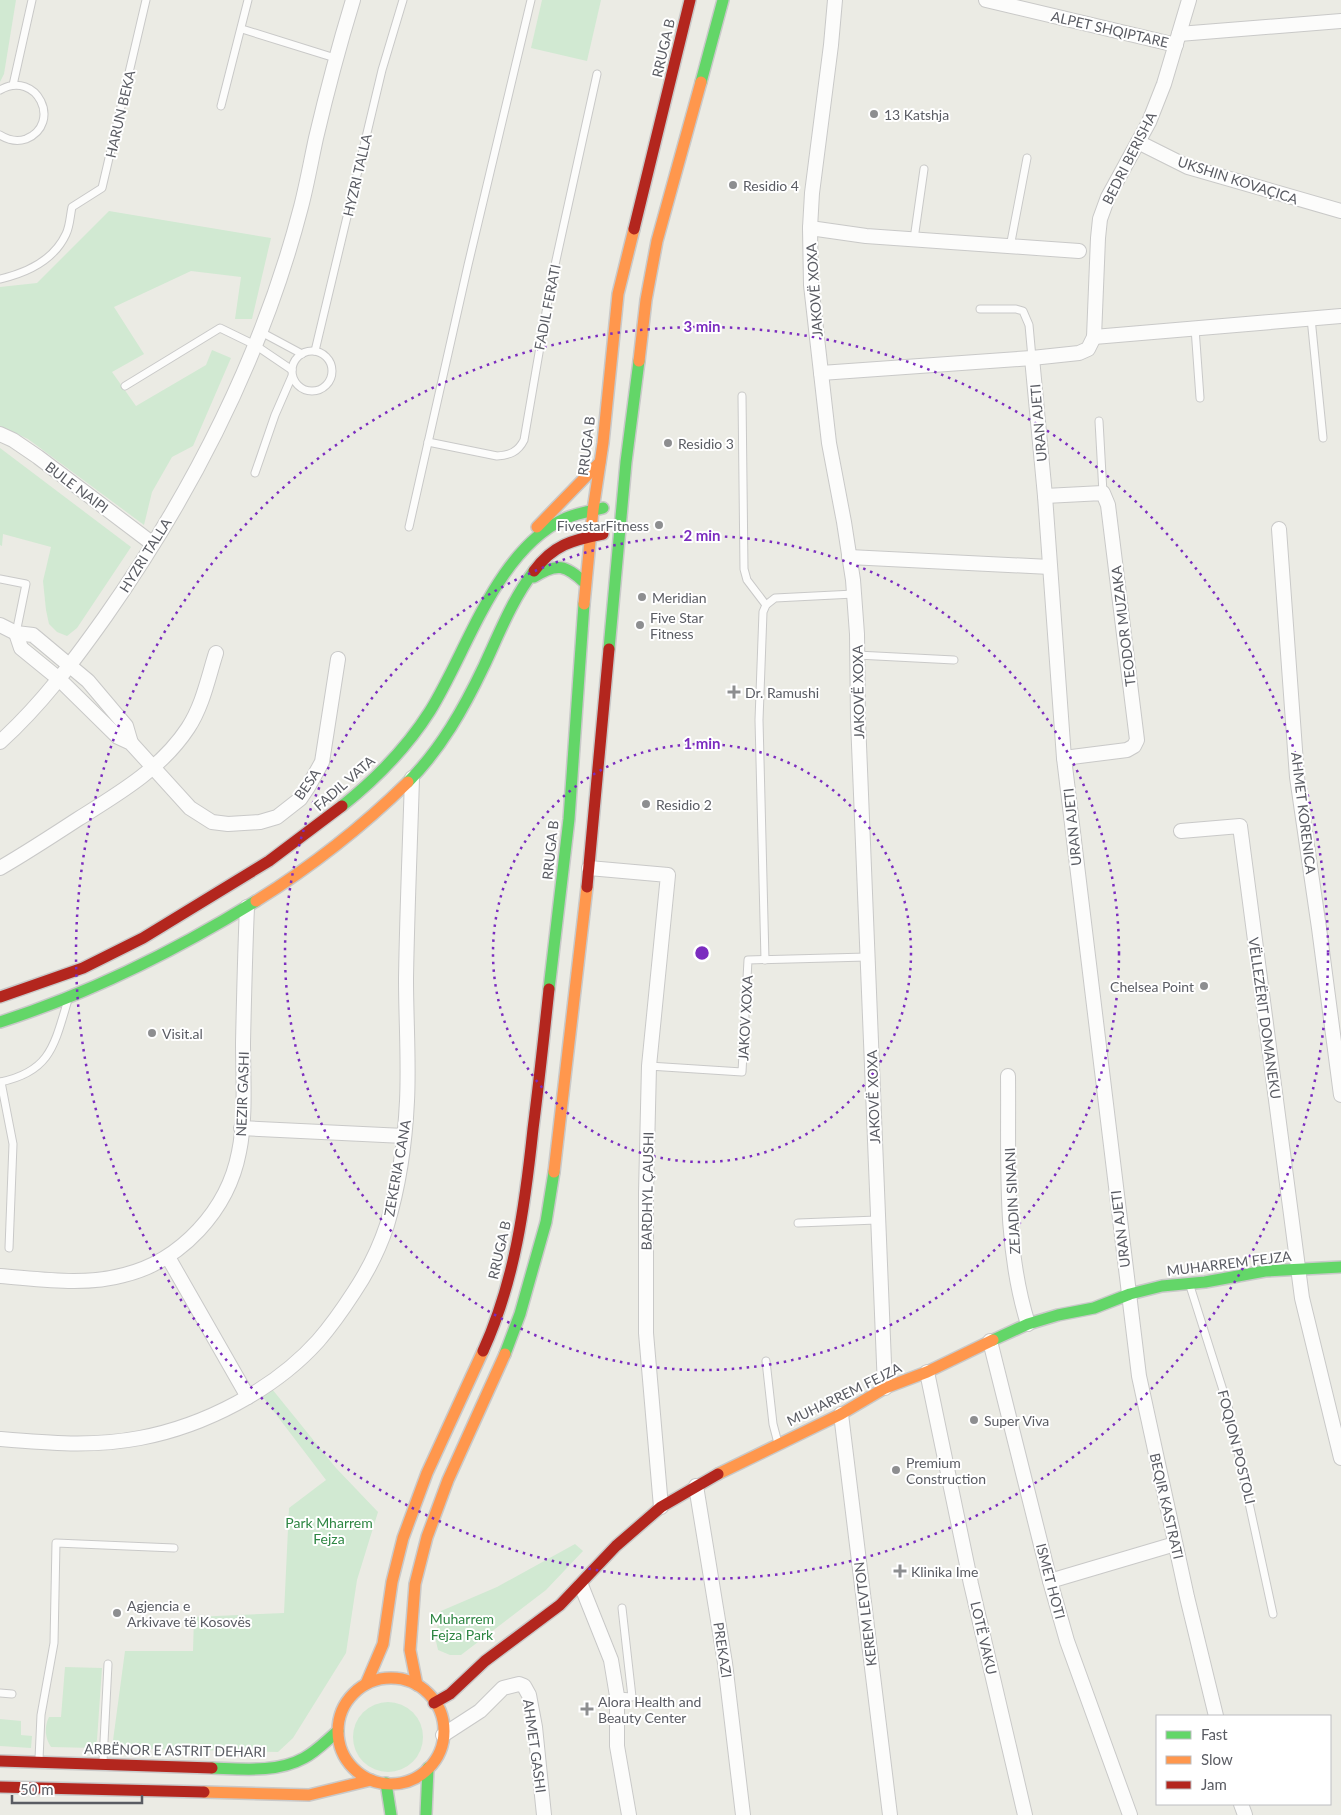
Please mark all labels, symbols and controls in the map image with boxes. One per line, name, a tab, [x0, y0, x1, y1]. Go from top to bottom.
street label: ALPET SHQIPTARE	[1050, 7, 1170, 51]
street label: RRUGA B	[648, 17, 678, 79]
street label: HARUN BEKA	[102, 68, 138, 159]
place label: 13 Katshja	[884, 106, 949, 123]
marker: 13 Katshja	[868, 108, 880, 120]
street label: BEDRI BERISHA	[1098, 108, 1160, 207]
street label: HYZRI TALLA	[339, 132, 375, 218]
street label: UKSHIN KOVAÇICA	[1176, 152, 1301, 208]
place label: Residio 4	[743, 177, 799, 194]
marker: Residio 4	[727, 179, 739, 191]
street label: JAKOVË XOXA	[802, 242, 826, 338]
street label: FADIL FERATI	[530, 263, 564, 351]
text: 3 min	[683, 317, 721, 335]
street label: URAN AJETI	[1026, 383, 1050, 463]
street label: RRUGA B	[574, 415, 598, 477]
place label: Residio 3	[678, 435, 734, 452]
marker: Residio 3	[662, 437, 674, 449]
street label: BULE NAIPI	[42, 458, 112, 516]
street label: HYZRI TALLA	[115, 514, 175, 595]
place label: FivestarFitness	[557, 517, 649, 534]
marker: FivestarFitness	[653, 519, 665, 531]
text: 2 min	[683, 526, 721, 544]
street label: TEODOR MUZAKA	[1107, 564, 1139, 687]
place label: Meridian	[652, 589, 707, 606]
marker: Meridian	[636, 591, 648, 603]
place label: Five Star Fitness	[650, 609, 704, 642]
marker: Five Star Fitness	[634, 619, 646, 631]
street label: JAKOVË XOXA	[849, 644, 867, 739]
place label: Dr. Ramushi	[745, 684, 819, 701]
marker: Dr. Ramushi	[727, 685, 741, 699]
text: 1 min	[683, 734, 721, 752]
street label: AHMET KORENICA	[1288, 751, 1320, 876]
street label: FADIL VATA	[310, 752, 378, 814]
street label: BESA	[290, 765, 324, 803]
street label: URAN AJETI	[1059, 787, 1085, 867]
place label: Residio 2	[656, 796, 712, 813]
marker: Residio 2	[640, 798, 652, 810]
street label: RRUGA B	[538, 819, 562, 881]
street label: VËLLEZËRIT DOMANEKU	[1245, 936, 1285, 1100]
centre of rings	[693, 944, 711, 962]
street label: JAKOV XOXA	[734, 974, 756, 1061]
place label: Chelsea Point	[1110, 978, 1194, 995]
marker: Chelsea Point	[1198, 980, 1210, 992]
place label: Visit.al	[162, 1025, 203, 1042]
marker: Visit.al	[146, 1027, 158, 1039]
street label: JAKOVË XOXA	[863, 1049, 883, 1144]
street label: NEZIR GASHI	[232, 1051, 252, 1137]
street label: ZEKERIA CANA	[380, 1118, 414, 1218]
street label: BARDHYL ÇAUSHI	[637, 1132, 657, 1250]
street label: ZEJADIN SINANI	[1001, 1147, 1023, 1255]
street label: URAN AJETI	[1107, 1189, 1133, 1269]
street label: RRUGA B	[484, 1219, 514, 1281]
street label: MUHARREM FEJZA	[1166, 1247, 1293, 1279]
street label: MUHARREM FEJZA	[784, 1359, 905, 1429]
street label: FOQION POSTOLI	[1215, 1388, 1259, 1506]
place label: Super Viva	[984, 1412, 1049, 1429]
marker: Super Viva	[968, 1414, 980, 1426]
street label: BEQIR KASTRATI	[1147, 1451, 1187, 1561]
place label: Premium Construction	[906, 1454, 986, 1487]
marker: Premium Construction	[890, 1464, 902, 1476]
park label: Park Mharrem Fejza	[285, 1514, 373, 1547]
street label: ISMET HOTI	[1033, 1541, 1069, 1621]
street label: KEREM LEVTON	[850, 1561, 880, 1667]
place label: Klinika Ime	[911, 1563, 979, 1580]
marker: Klinika Ime	[893, 1564, 907, 1578]
place label: Agjencia e Arkivave të Kosovës	[127, 1597, 251, 1630]
street label: LOTË VAKU	[967, 1600, 1001, 1676]
marker: Agjencia e Arkivave të Kosovës	[111, 1607, 123, 1619]
park label: Muharrem Fejza Park	[430, 1610, 494, 1643]
street label: PREKAZI	[710, 1621, 736, 1679]
place label: Alora Health and Beauty Center	[598, 1693, 701, 1726]
street label: AHMET GASHI	[520, 1698, 550, 1794]
marker: Alora Health and Beauty Center	[580, 1702, 594, 1716]
legend	[1156, 1715, 1331, 1805]
text: Fast	[1201, 1725, 1228, 1743]
street label: ARBËNOR E ASTRIT DEHARI	[84, 1740, 266, 1760]
text: Slow	[1201, 1750, 1233, 1768]
scale bar	[12, 1772, 142, 1804]
text: Jam	[1201, 1775, 1227, 1793]
text: 50 m	[20, 1780, 54, 1798]

